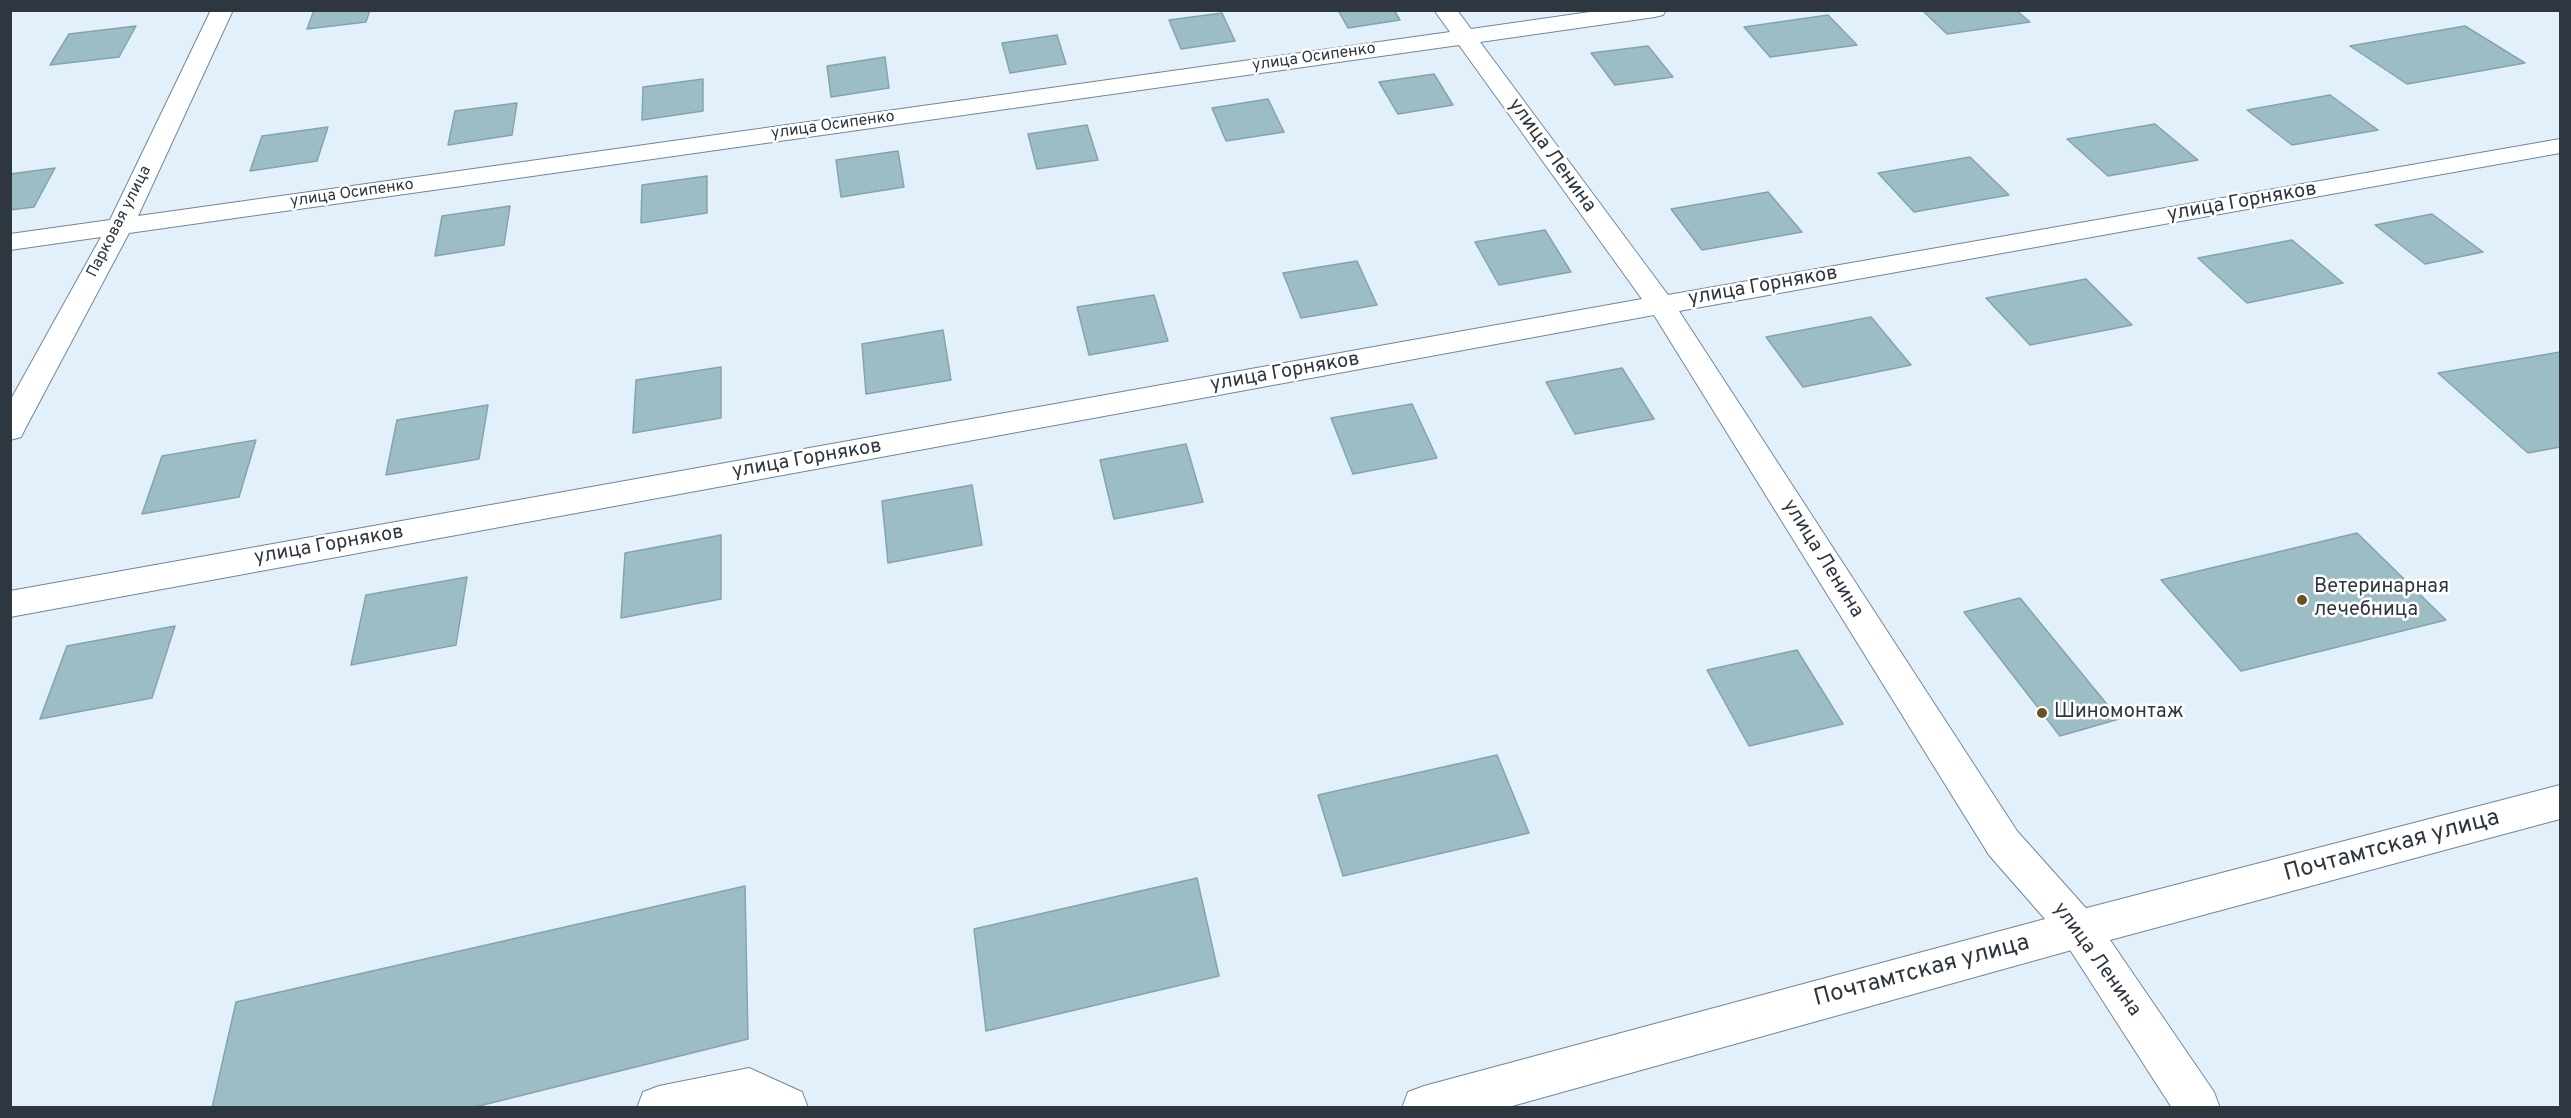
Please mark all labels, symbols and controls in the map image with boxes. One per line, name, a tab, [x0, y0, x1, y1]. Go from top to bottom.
street label: улица Осипенко	[1251, 40, 1377, 76]
street label: улица Ленина	[1502, 94, 1600, 218]
street label: улица Осипенко	[770, 108, 896, 144]
street label: Парковая улица	[84, 163, 156, 281]
street label: улица Осипенко	[289, 176, 415, 212]
street label: улица Горняков	[2165, 178, 2319, 228]
street label: улица Горняков	[1686, 262, 1840, 312]
street label: улица Горняков	[1208, 348, 1362, 398]
street label: улица Горняков	[730, 435, 884, 485]
street label: улица Ленина	[1776, 495, 1868, 623]
street label: улица Горняков	[252, 521, 406, 571]
place label: Ветеринарная лечебница	[2314, 576, 2449, 623]
marker: Ветеринарная лечебница	[2295, 593, 2309, 607]
place label: Шиномонтаж	[2054, 701, 2184, 725]
marker: Шиномонтаж	[2035, 706, 2049, 720]
street label: Почтамтская улица	[2281, 804, 2503, 890]
street label: улица Ленина	[2047, 898, 2145, 1022]
street label: Почтамтская улица	[1811, 929, 2033, 1015]

